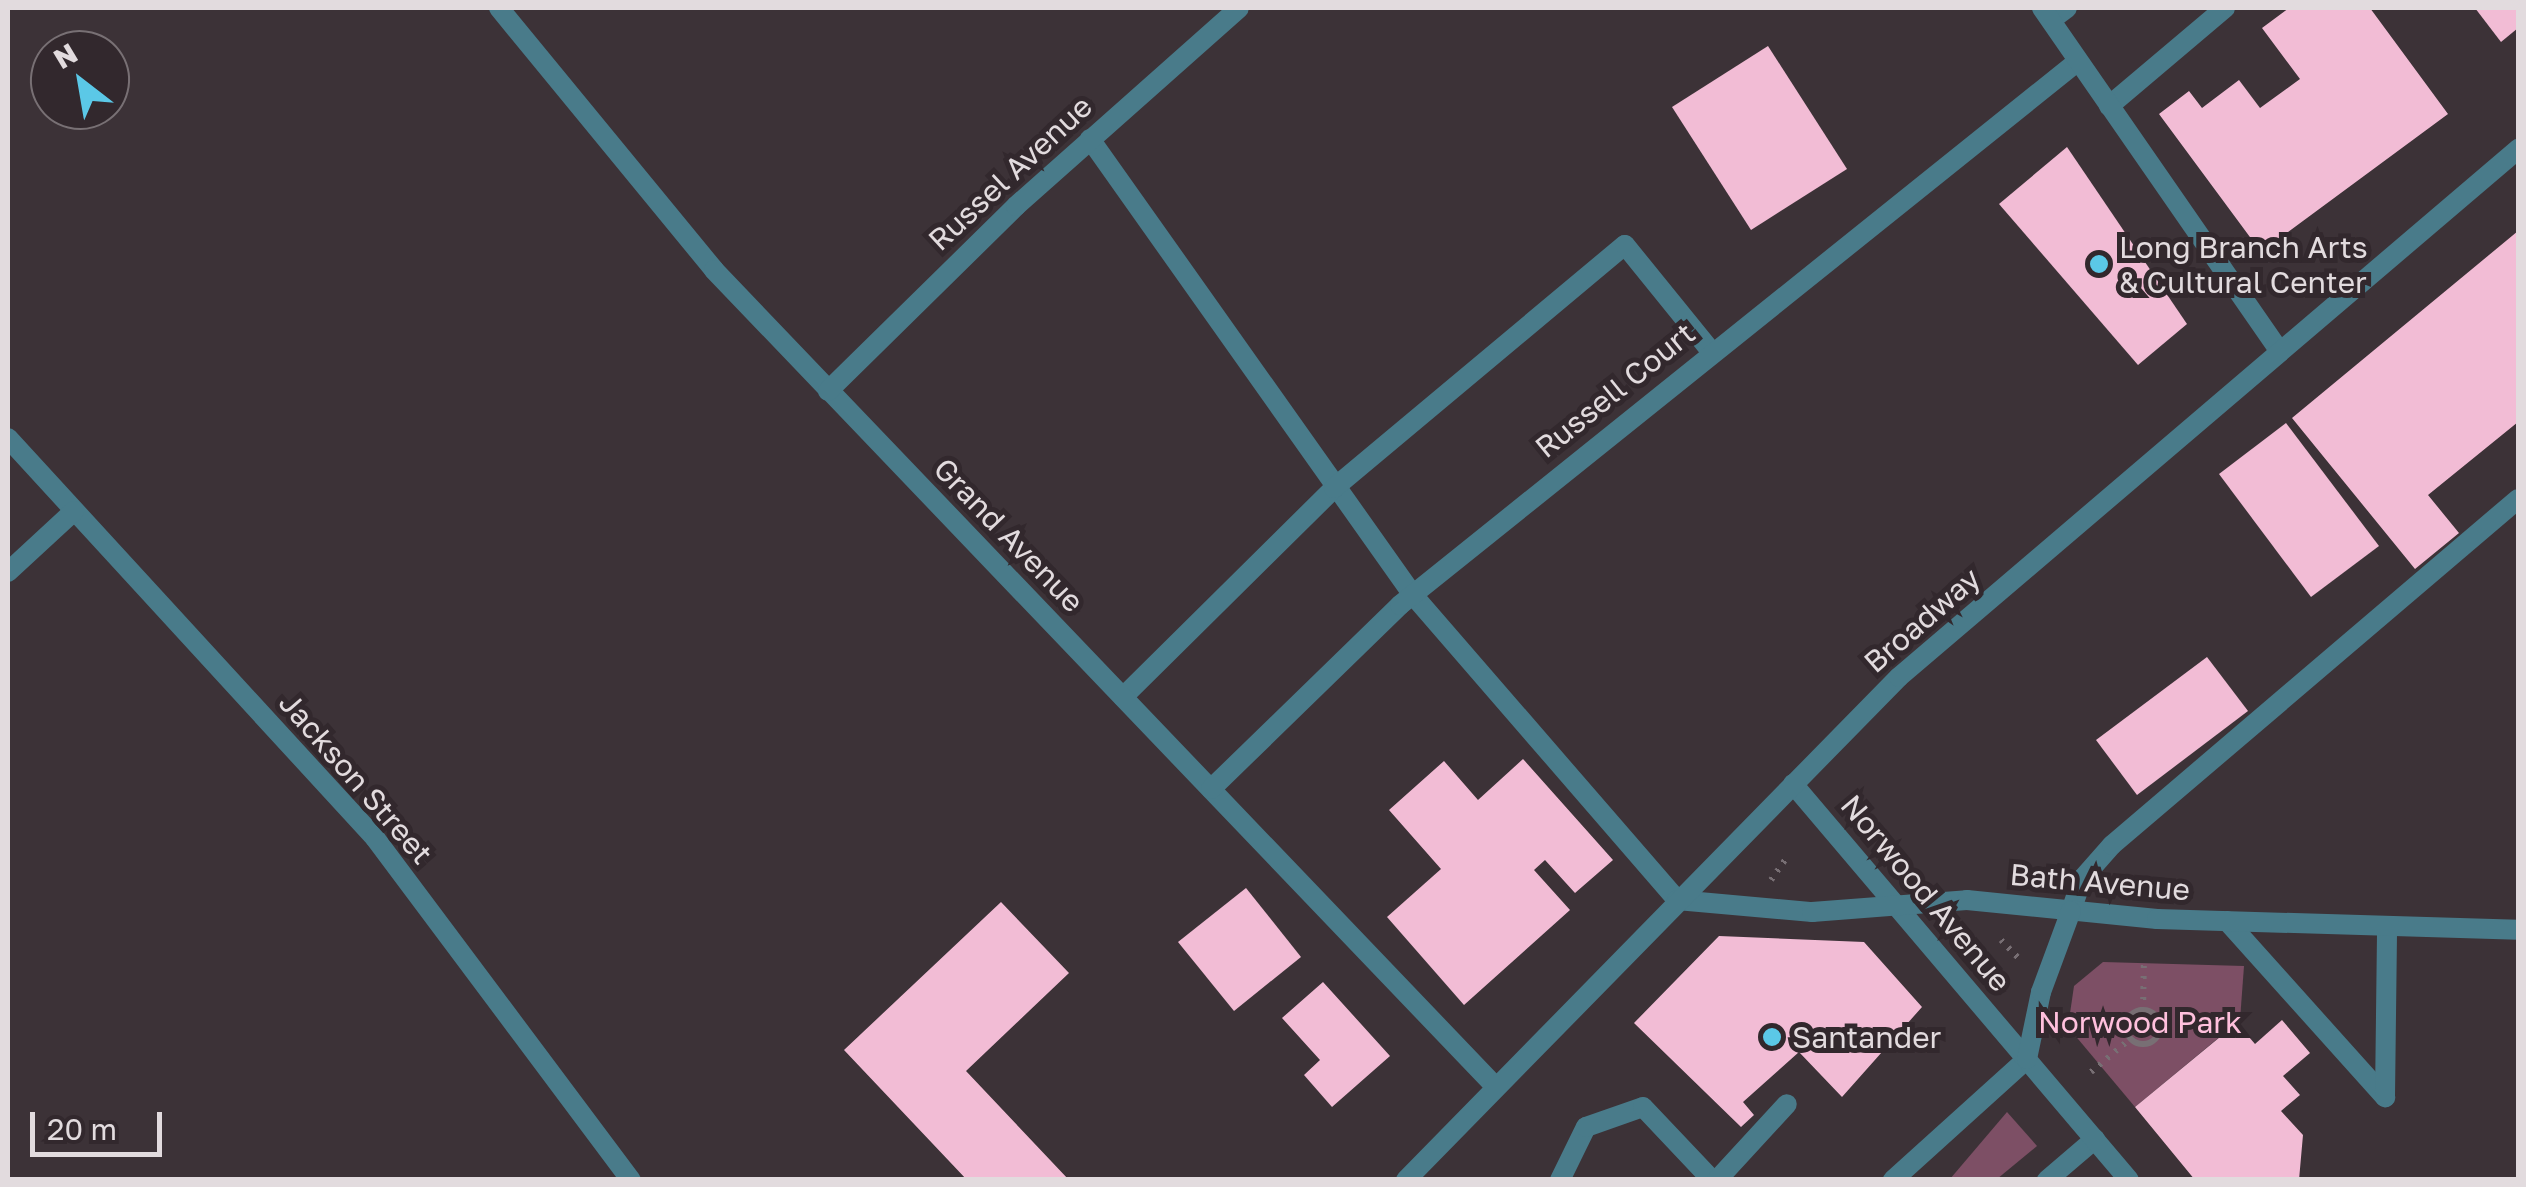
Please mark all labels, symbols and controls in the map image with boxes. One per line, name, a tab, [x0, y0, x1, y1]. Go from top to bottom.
north arrow	[30, 30, 130, 130]
text: N	[48, 36, 83, 75]
street label: Russel Avenue	[921, 88, 1099, 258]
place label: Long Branch Arts & Cultural Center	[2119, 229, 2368, 300]
marker: Long Branch Arts & Cultural Center	[2088, 253, 2110, 275]
street label: Russell Court	[1528, 315, 1702, 465]
street label: Grand Avenue	[927, 451, 1091, 619]
street label: Broadway	[1857, 560, 1987, 680]
street label: Jackson Street	[272, 685, 440, 871]
street label: Norwood Avenue	[1833, 788, 2019, 998]
street label: Bath Avenue	[2008, 856, 2192, 908]
park label: Norwood Park	[2038, 1004, 2242, 1040]
place label: Santander	[1792, 1019, 1941, 1055]
marker: Santander	[1761, 1026, 1783, 1048]
scale bar	[35, 1092, 168, 1154]
text: 20 m	[47, 1111, 117, 1147]

